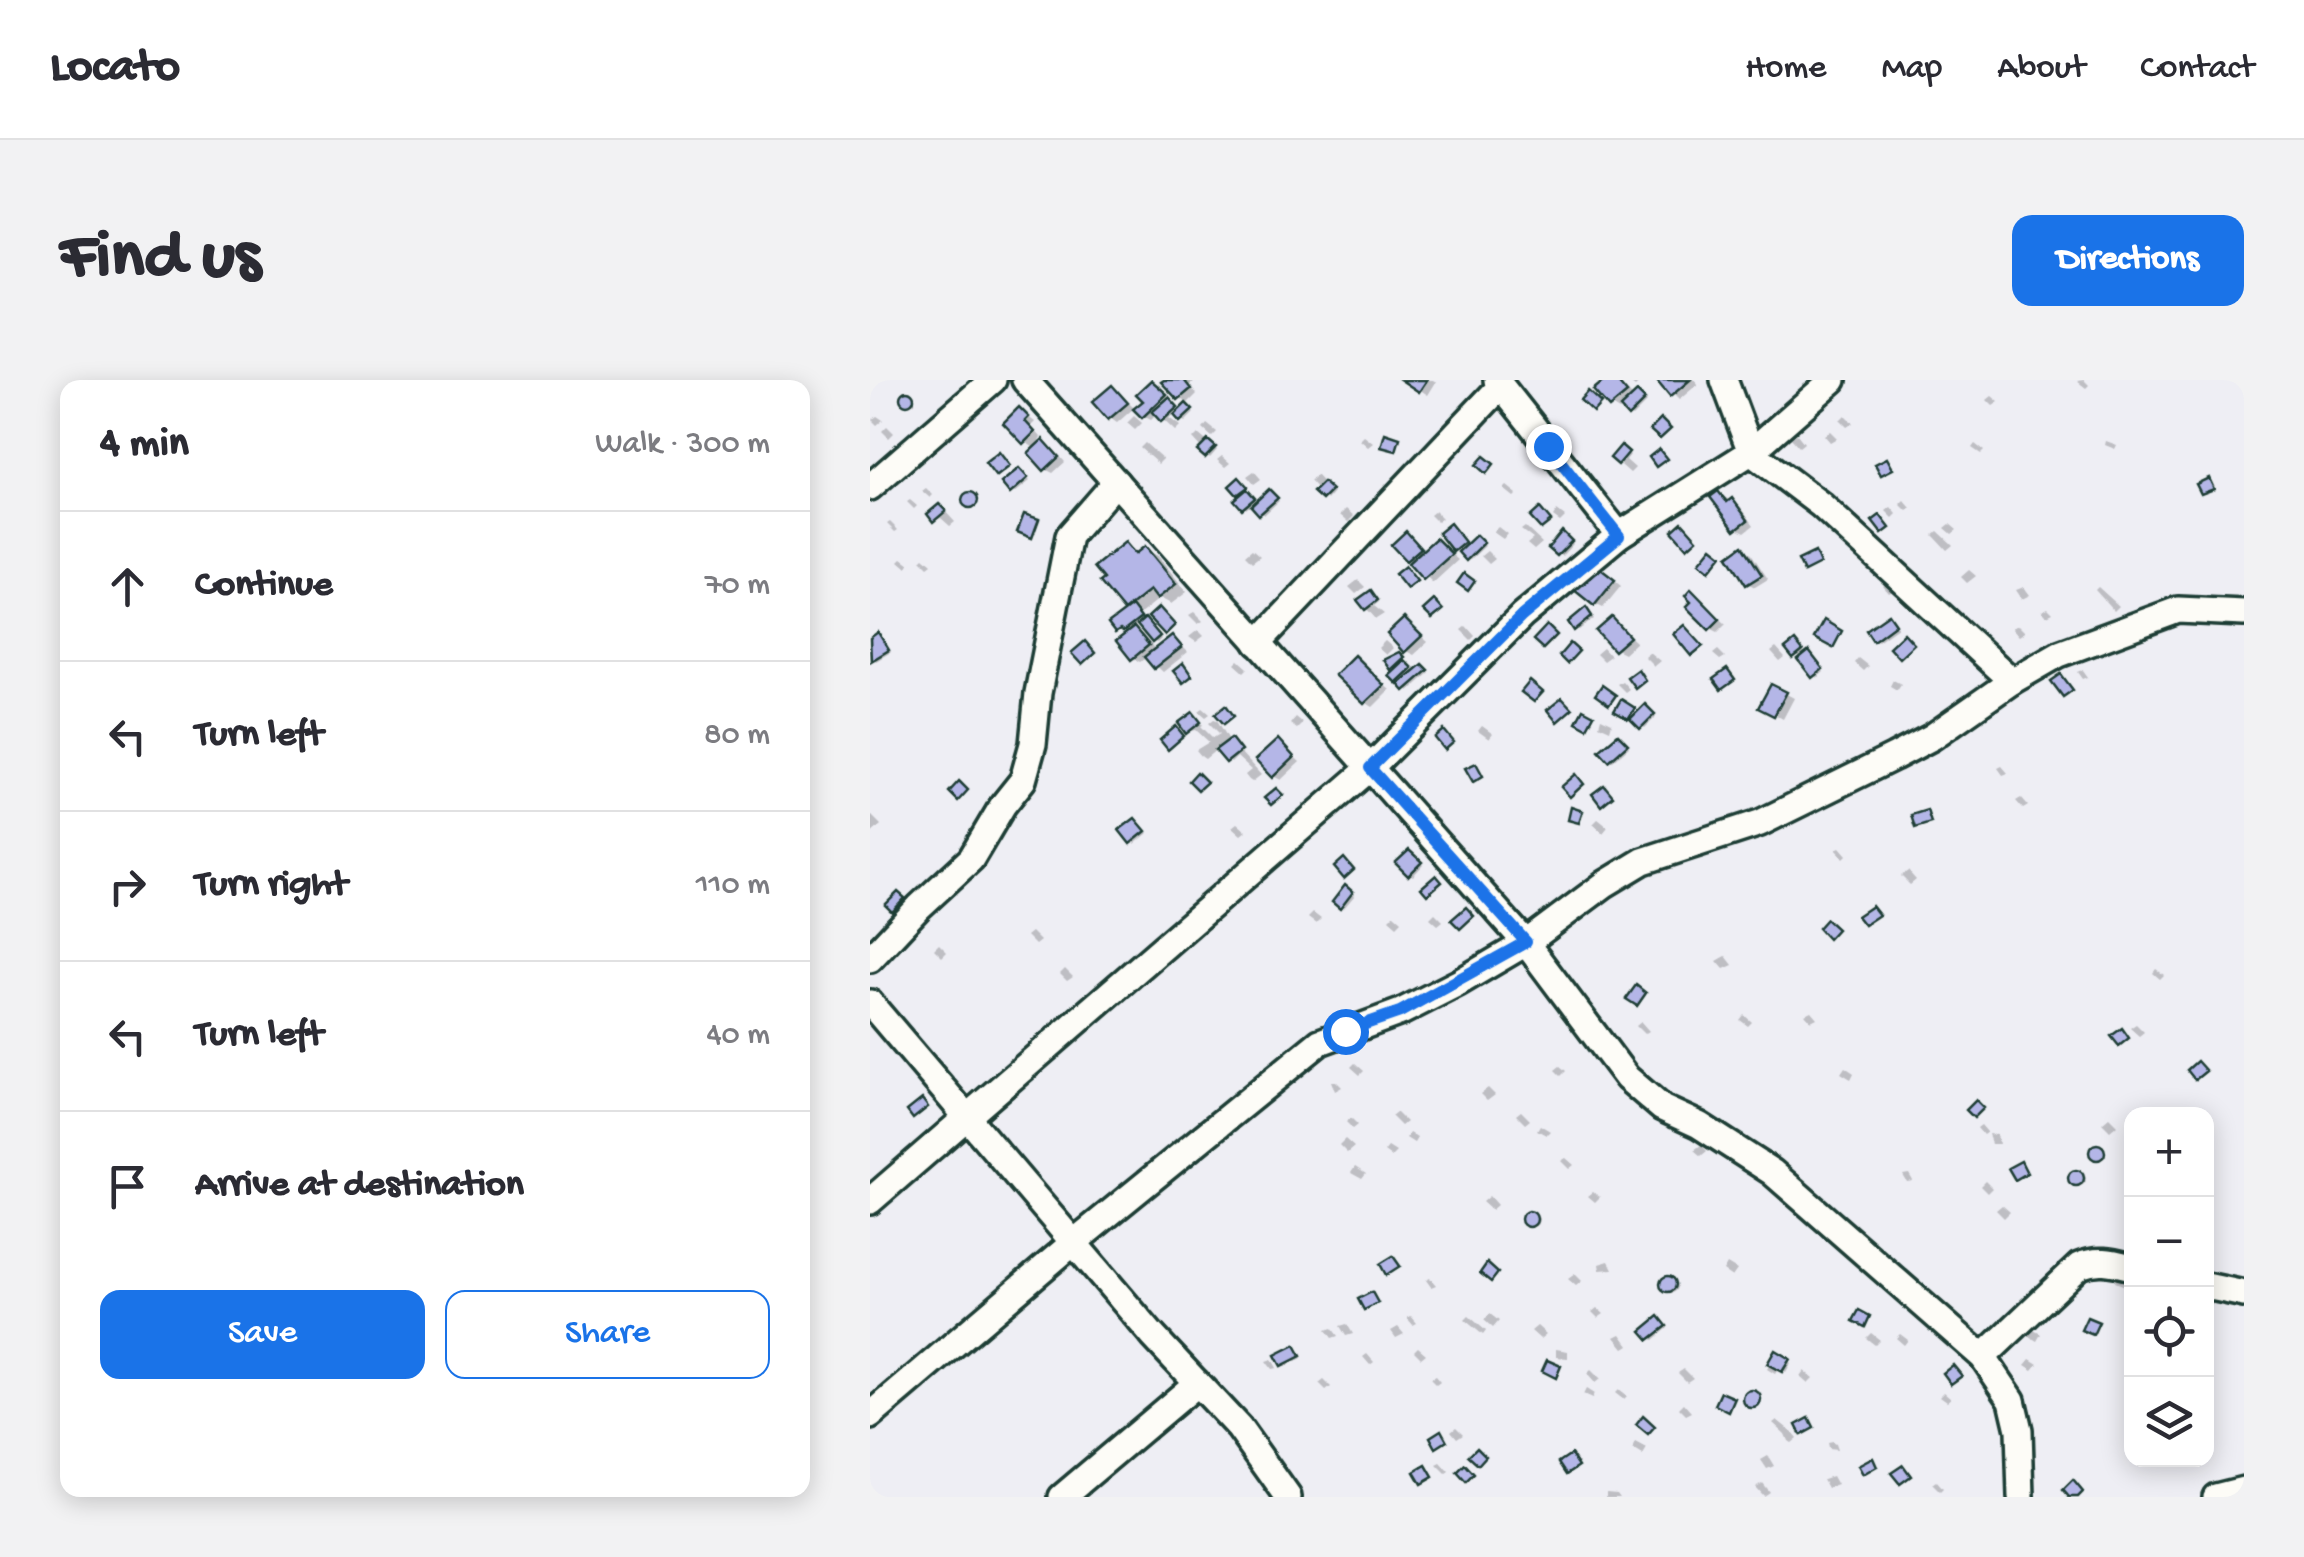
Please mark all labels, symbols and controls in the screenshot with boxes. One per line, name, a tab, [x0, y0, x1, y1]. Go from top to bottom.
text: Locato	[50, 41, 180, 98]
text: Home	[1745, 49, 1826, 90]
text: Map	[1881, 49, 1942, 90]
text: About	[1997, 49, 2085, 90]
text: Contact	[2140, 49, 2254, 90]
button: Directions	[2012, 215, 2244, 306]
text: Find us	[60, 219, 261, 302]
text: 4 min	[100, 421, 189, 470]
route end	[1526, 424, 1572, 470]
text: Walk · 300 m	[595, 426, 770, 464]
icon: ahead	[100, 559, 155, 614]
text: Continue	[195, 564, 333, 608]
text: 70 m	[705, 567, 770, 605]
icon: left	[100, 709, 155, 764]
text: Turn left	[195, 714, 323, 758]
text: 80 m	[704, 717, 770, 755]
icon: right	[100, 859, 155, 914]
text: Turn right	[195, 864, 347, 908]
text: 110 m	[696, 867, 770, 905]
icon: left	[100, 1009, 155, 1064]
route start	[1323, 1009, 1369, 1055]
text: Turn left	[195, 1014, 323, 1058]
text: 40 m	[706, 1017, 770, 1055]
map controls	[2124, 1107, 2214, 1467]
button: +	[2124, 1107, 2214, 1197]
icon: arrive	[100, 1159, 155, 1214]
text: Arrive at destination	[195, 1164, 524, 1208]
button: −	[2124, 1197, 2214, 1287]
button: locate	[2124, 1287, 2214, 1377]
button: Save	[100, 1290, 425, 1379]
button: Share	[445, 1290, 770, 1379]
button: layers	[2124, 1377, 2214, 1467]

